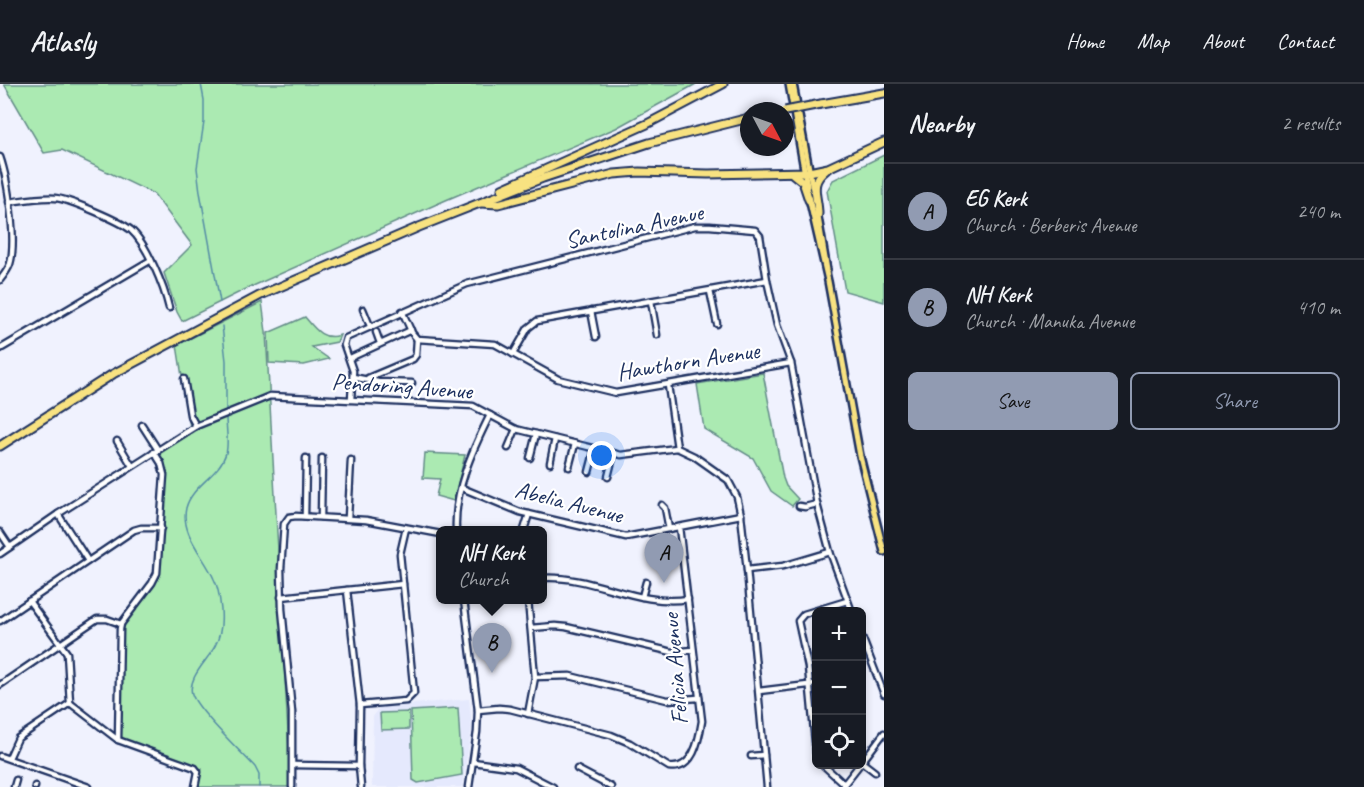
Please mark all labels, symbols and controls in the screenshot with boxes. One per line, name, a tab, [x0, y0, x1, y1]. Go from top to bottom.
text: Atlasly	[30, 24, 95, 59]
text: Home	[1066, 28, 1104, 54]
text: Map	[1137, 28, 1169, 54]
text: About	[1202, 28, 1244, 54]
text: Contact	[1277, 28, 1334, 54]
north arrow	[740, 102, 794, 156]
text: Nearby	[908, 107, 973, 140]
text: 2 results	[1281, 111, 1340, 136]
text: EG Kerk	[965, 185, 1027, 213]
street label: Santolina Avenue	[562, 196, 708, 255]
text: A	[922, 199, 933, 224]
text: 240 m	[1297, 199, 1340, 224]
text: Church · Berberis Avenue	[965, 213, 1136, 238]
text: NH Kerk	[965, 281, 1031, 309]
text: B	[922, 295, 933, 320]
text: 410 m	[1297, 295, 1340, 320]
text: Church · Manuka Avenue	[965, 309, 1134, 334]
street label: Hawthorn Avenue	[615, 335, 764, 387]
street label: Pendoring Avenue	[331, 366, 475, 406]
button: Save	[908, 372, 1118, 430]
button: Share	[1130, 372, 1340, 430]
your location	[587, 441, 616, 470]
street label: Abelia Avenue	[512, 474, 628, 530]
popup	[436, 526, 547, 604]
pin: A	[644, 534, 684, 583]
text: NH Kerk	[458, 539, 525, 567]
text: Church	[458, 567, 509, 592]
map controls	[812, 607, 866, 769]
button: +	[812, 607, 866, 661]
street label: Felicia Avenue	[655, 610, 695, 726]
pin: B	[472, 624, 512, 673]
button: −	[812, 661, 866, 715]
button: locate	[812, 715, 866, 769]

